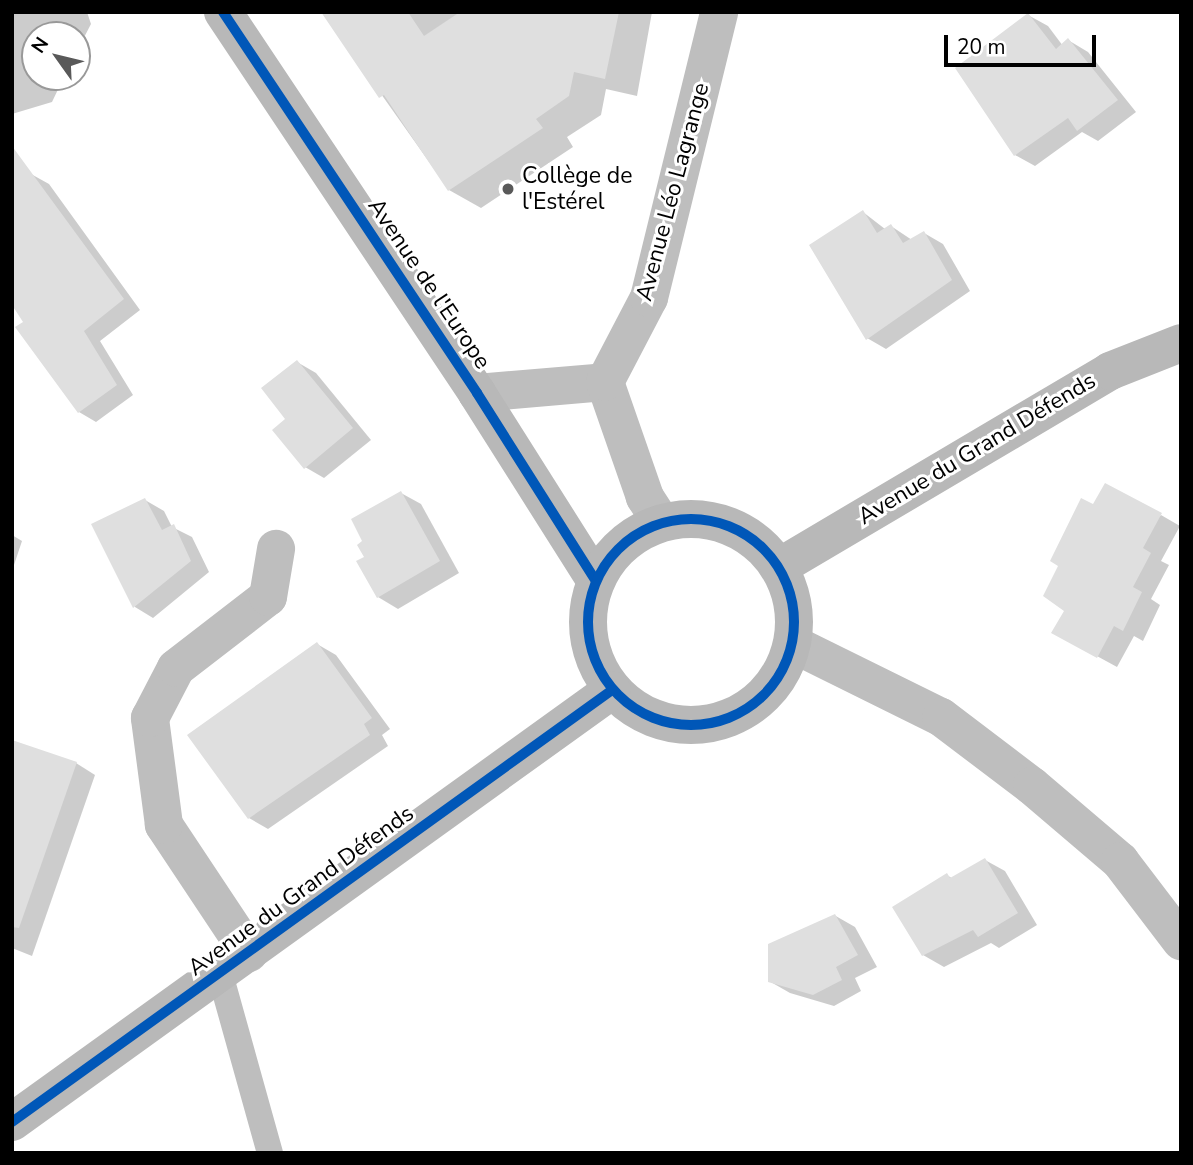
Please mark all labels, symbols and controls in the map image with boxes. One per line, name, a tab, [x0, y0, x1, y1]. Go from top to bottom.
north arrow	[21, 21, 91, 91]
scale bar	[948, 21, 1100, 65]
text: N	[25, 32, 55, 59]
text: 20 m	[957, 33, 1006, 61]
street label: Avenue Léo Lagrange	[631, 80, 715, 304]
place label: Collège de l'Estérel	[522, 162, 632, 216]
marker: Collège de l'Estérel	[500, 181, 516, 197]
street label: Avenue de l'Europe	[362, 194, 496, 374]
street label: Avenue du Grand Défends	[853, 367, 1101, 531]
street label: Avenue du Grand Défends	[183, 800, 419, 982]

